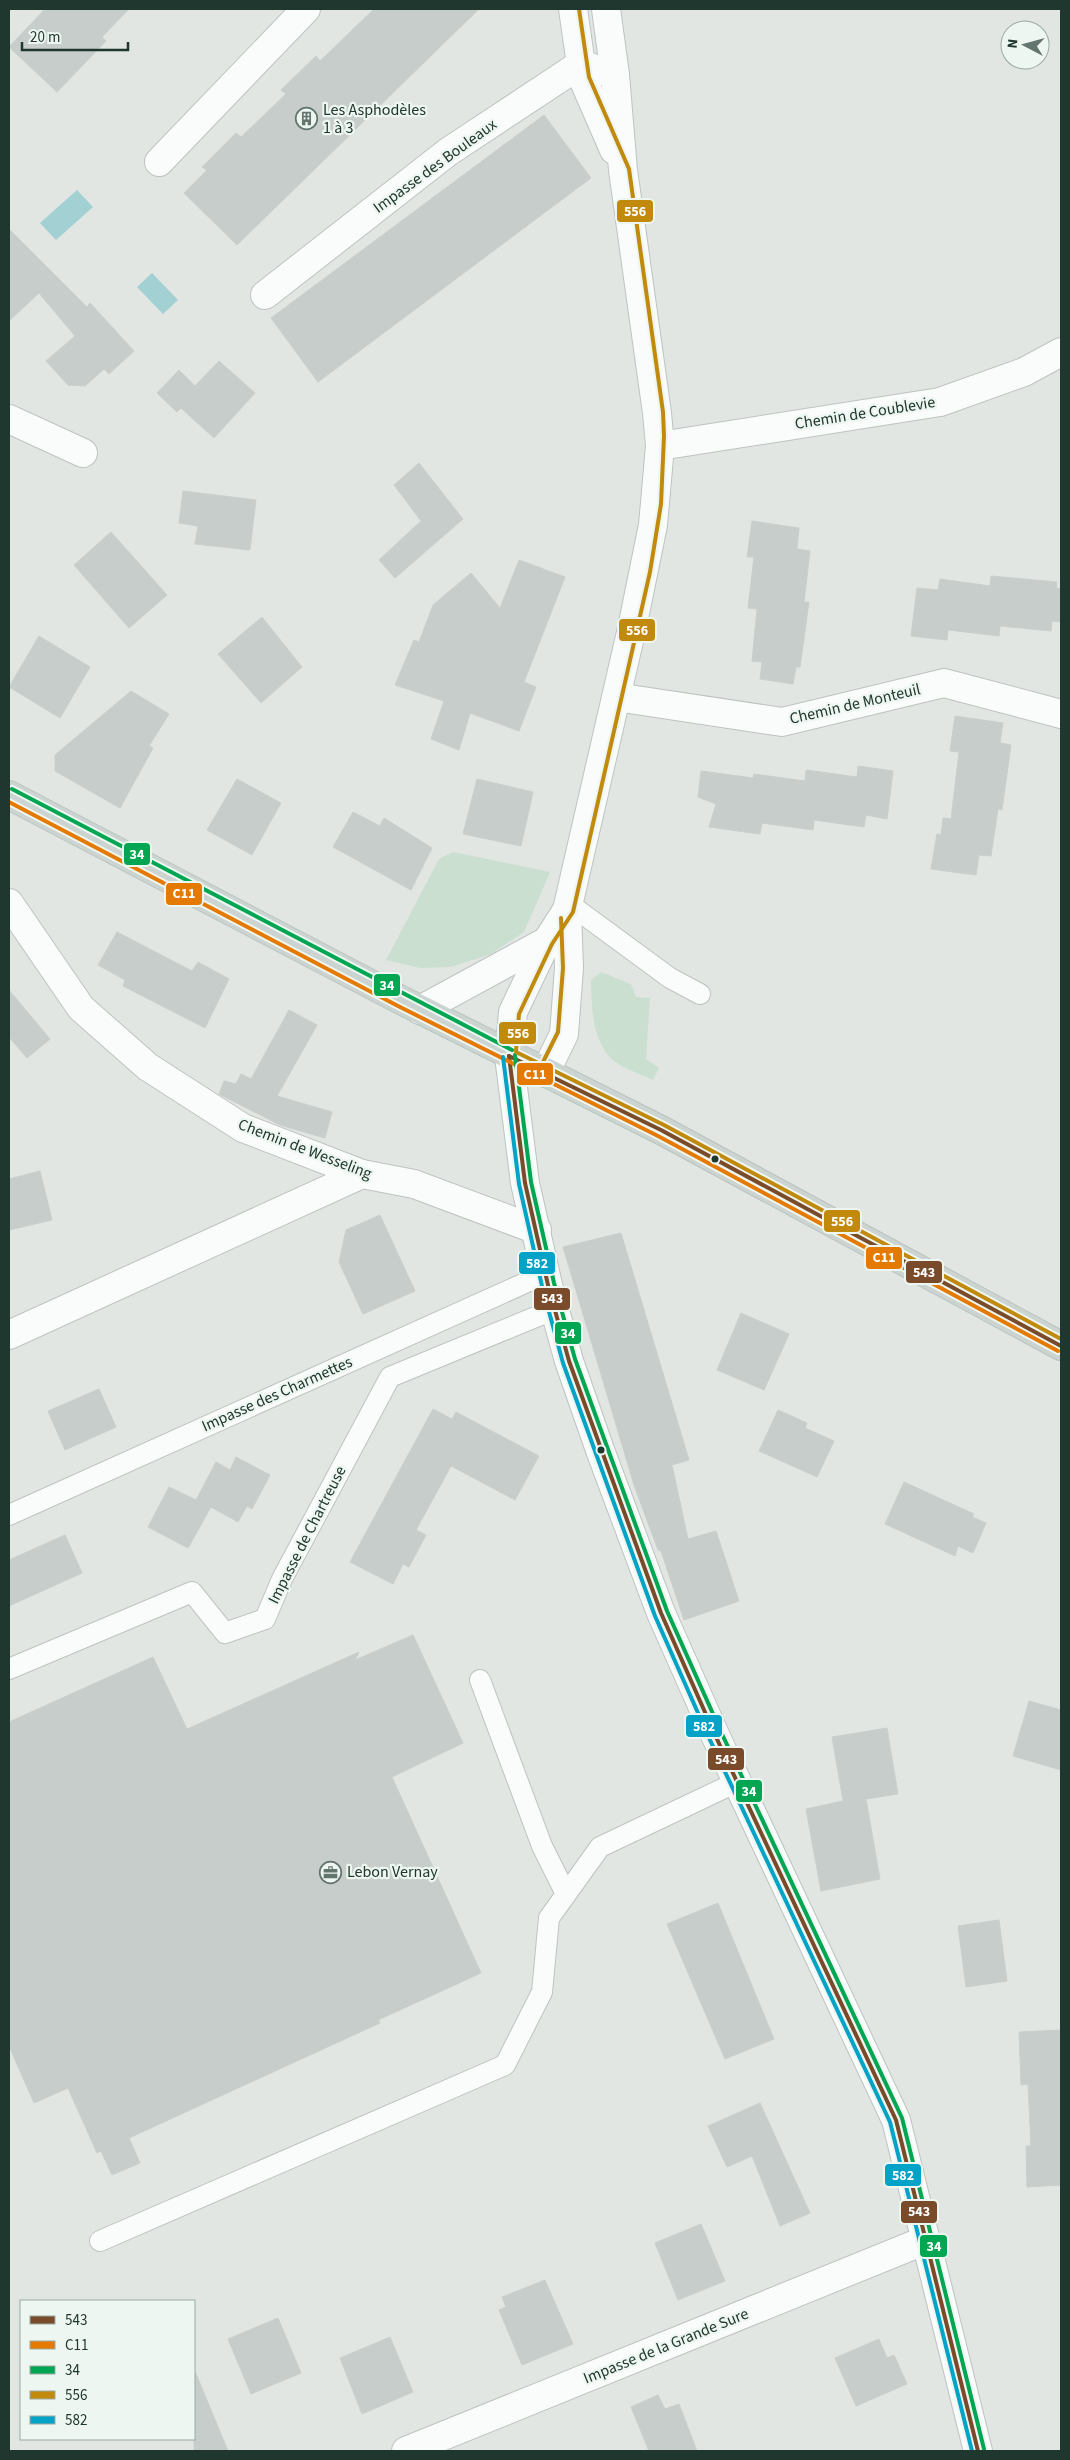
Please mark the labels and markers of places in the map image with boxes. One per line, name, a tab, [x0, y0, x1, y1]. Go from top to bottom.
place label: Les Asphodèles 1 à 3	[323, 99, 426, 139]
building icon: Les Asphodèles 1 à 3	[295, 107, 319, 131]
unlabelled marker	[710, 1154, 720, 1164]
unlabelled marker	[596, 1445, 606, 1455]
office icon: Lebon Vernay	[319, 1860, 343, 1884]
place label: Lebon Vernay	[347, 1861, 438, 1883]

